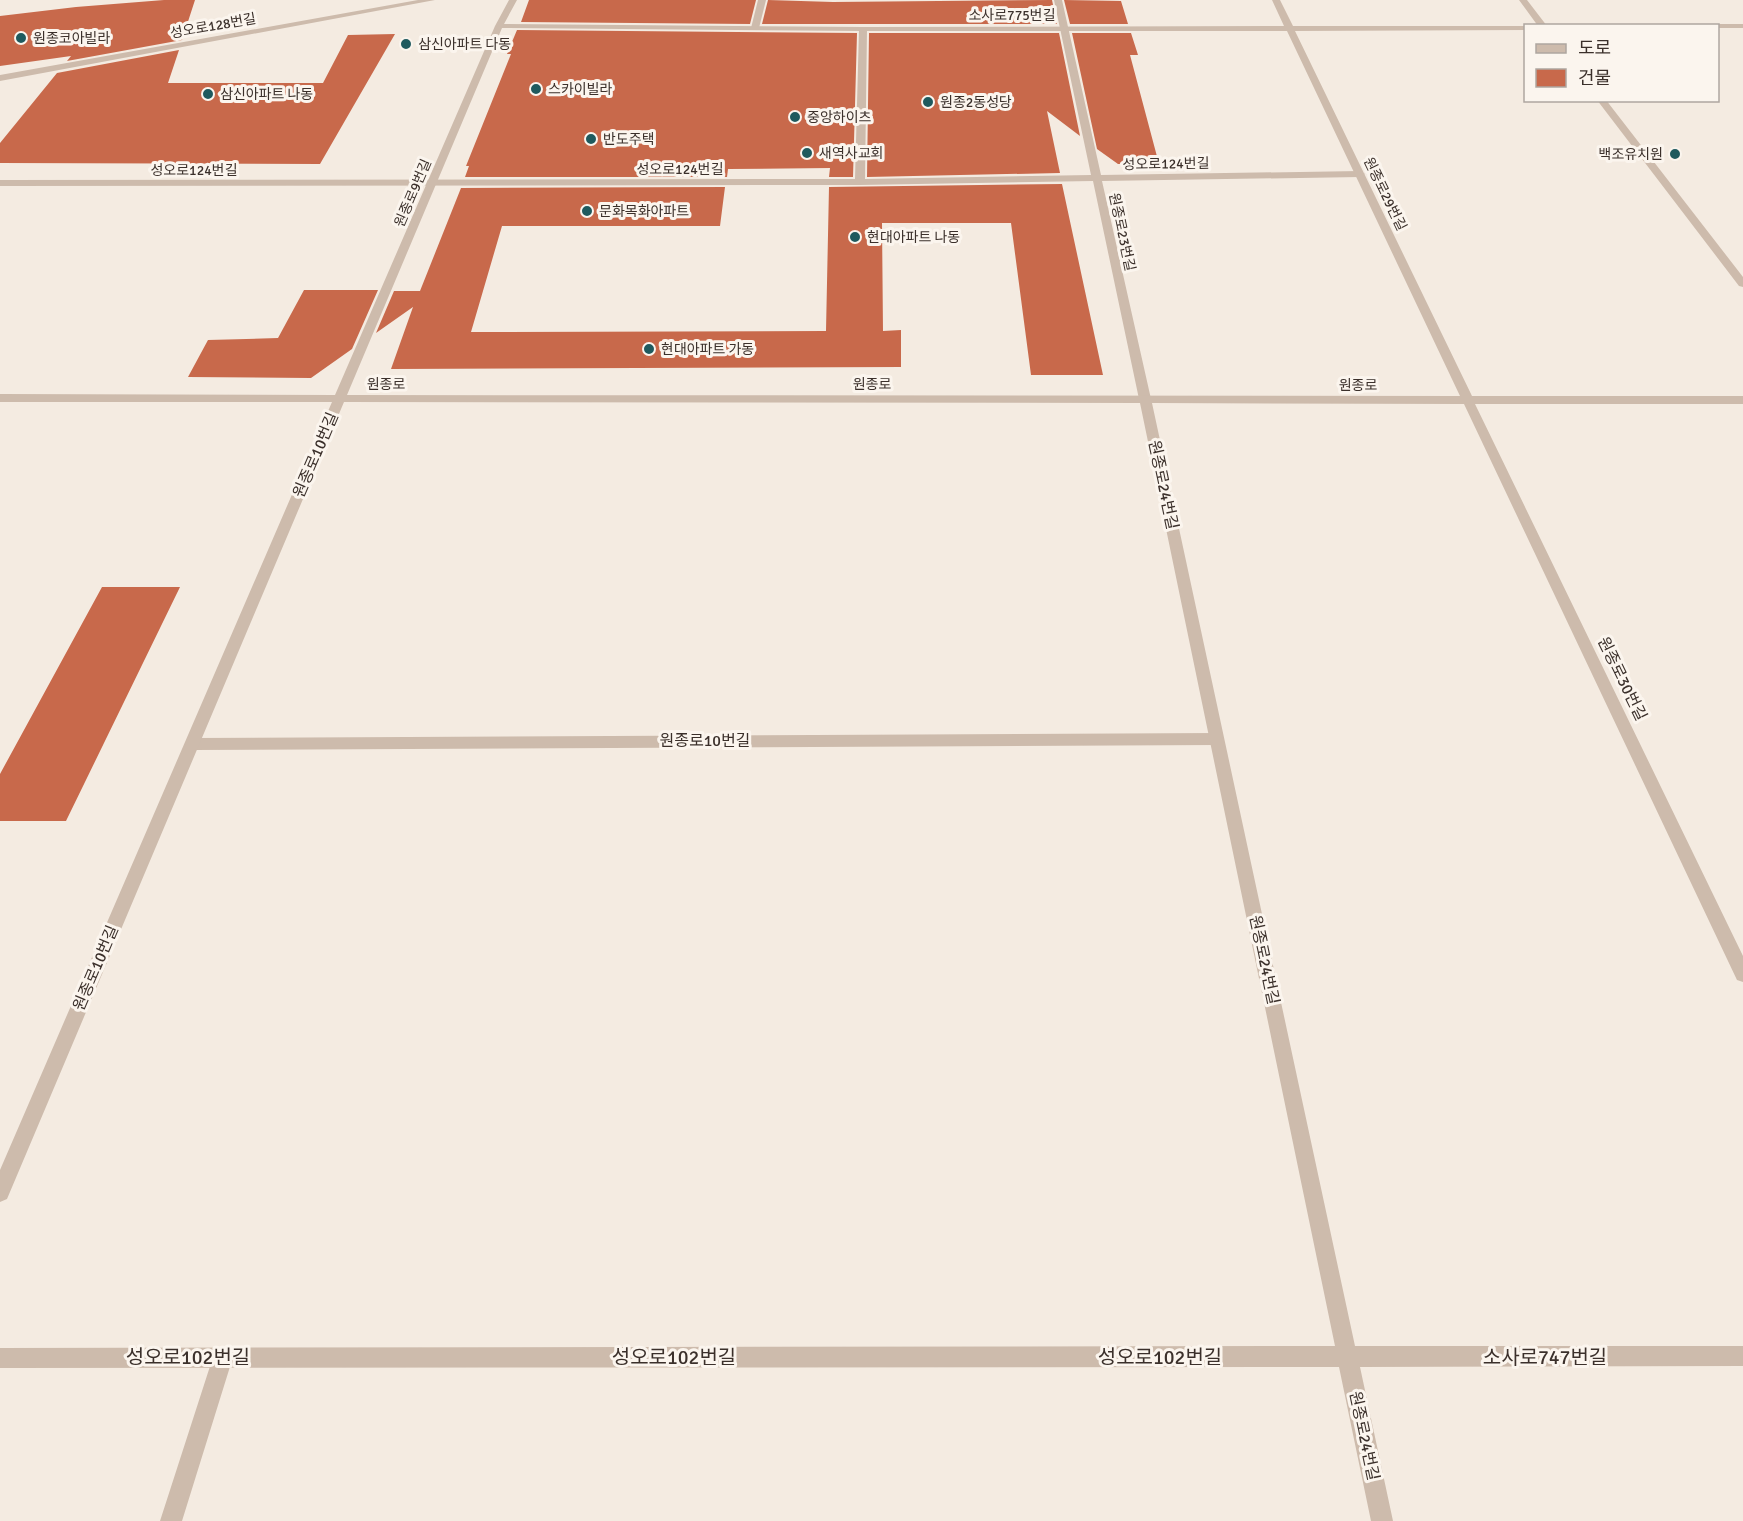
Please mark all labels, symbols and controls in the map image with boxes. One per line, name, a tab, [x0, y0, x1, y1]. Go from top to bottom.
street label: 소사로775번길	[968, 7, 1056, 24]
street label: 성오로128번길	[169, 10, 257, 42]
legend	[1524, 24, 1719, 102]
place label: 원종코아빌라	[33, 30, 110, 47]
marker: 원종코아빌라	[14, 31, 28, 45]
place label: 삼신아파트 다동	[418, 36, 511, 53]
marker: 삼신아파트 다동	[399, 37, 413, 51]
text: 도로	[1578, 37, 1611, 59]
text: 건물	[1578, 67, 1611, 89]
place label: 스카이빌라	[548, 81, 613, 98]
marker: 스카이빌라	[529, 82, 543, 96]
place label: 삼신아파트 나동	[220, 86, 313, 103]
marker: 삼신아파트 나동	[201, 87, 215, 101]
place label: 원종2동성당	[940, 94, 1012, 111]
marker: 원종2동성당	[921, 95, 935, 109]
place label: 중앙하이츠	[807, 109, 872, 126]
marker: 중앙하이츠	[788, 110, 802, 124]
place label: 반도주택	[603, 131, 655, 148]
marker: 반도주택	[584, 132, 598, 146]
place label: 새역사교회	[819, 145, 883, 162]
marker: 새역사교회	[800, 146, 814, 160]
place label: 백조유치원	[1599, 146, 1663, 163]
marker: 백조유치원	[1668, 147, 1682, 161]
street label: 성오로124번길	[1122, 155, 1210, 173]
street label: 원종로29번길	[1360, 155, 1410, 233]
street label: 원종로9번길	[391, 157, 435, 229]
street label: 성오로124번길	[636, 161, 724, 178]
street label: 성오로124번길	[150, 162, 238, 179]
street label: 원종로23번길	[1105, 191, 1139, 273]
place label: 문화목화아파트	[599, 203, 689, 220]
marker: 문화목화아파트	[580, 204, 594, 218]
place label: 현대아파트 나동	[867, 229, 960, 246]
marker: 현대아파트 나동	[848, 230, 862, 244]
place label: 현대아파트 가동	[661, 341, 754, 358]
marker: 현대아파트 가동	[642, 342, 656, 356]
street label: 원종로	[367, 376, 405, 393]
street label: 원종로	[853, 376, 891, 393]
street label: 원종로	[1339, 377, 1377, 394]
street label: 원종로10번길	[289, 409, 343, 501]
street label: 원종로24번길	[1144, 438, 1182, 532]
street label: 원종로30번길	[1593, 634, 1651, 724]
street label: 원종로10번길	[660, 731, 750, 751]
street label: 원종로24번길	[1245, 913, 1283, 1007]
street label: 원종로10번길	[69, 922, 123, 1014]
street label: 성오로102번길	[126, 1345, 250, 1370]
street label: 성오로102번길	[612, 1345, 736, 1370]
street label: 성오로102번길	[1098, 1345, 1222, 1370]
street label: 소사로747번길	[1483, 1345, 1607, 1370]
street label: 원종로24번길	[1345, 1389, 1383, 1483]

